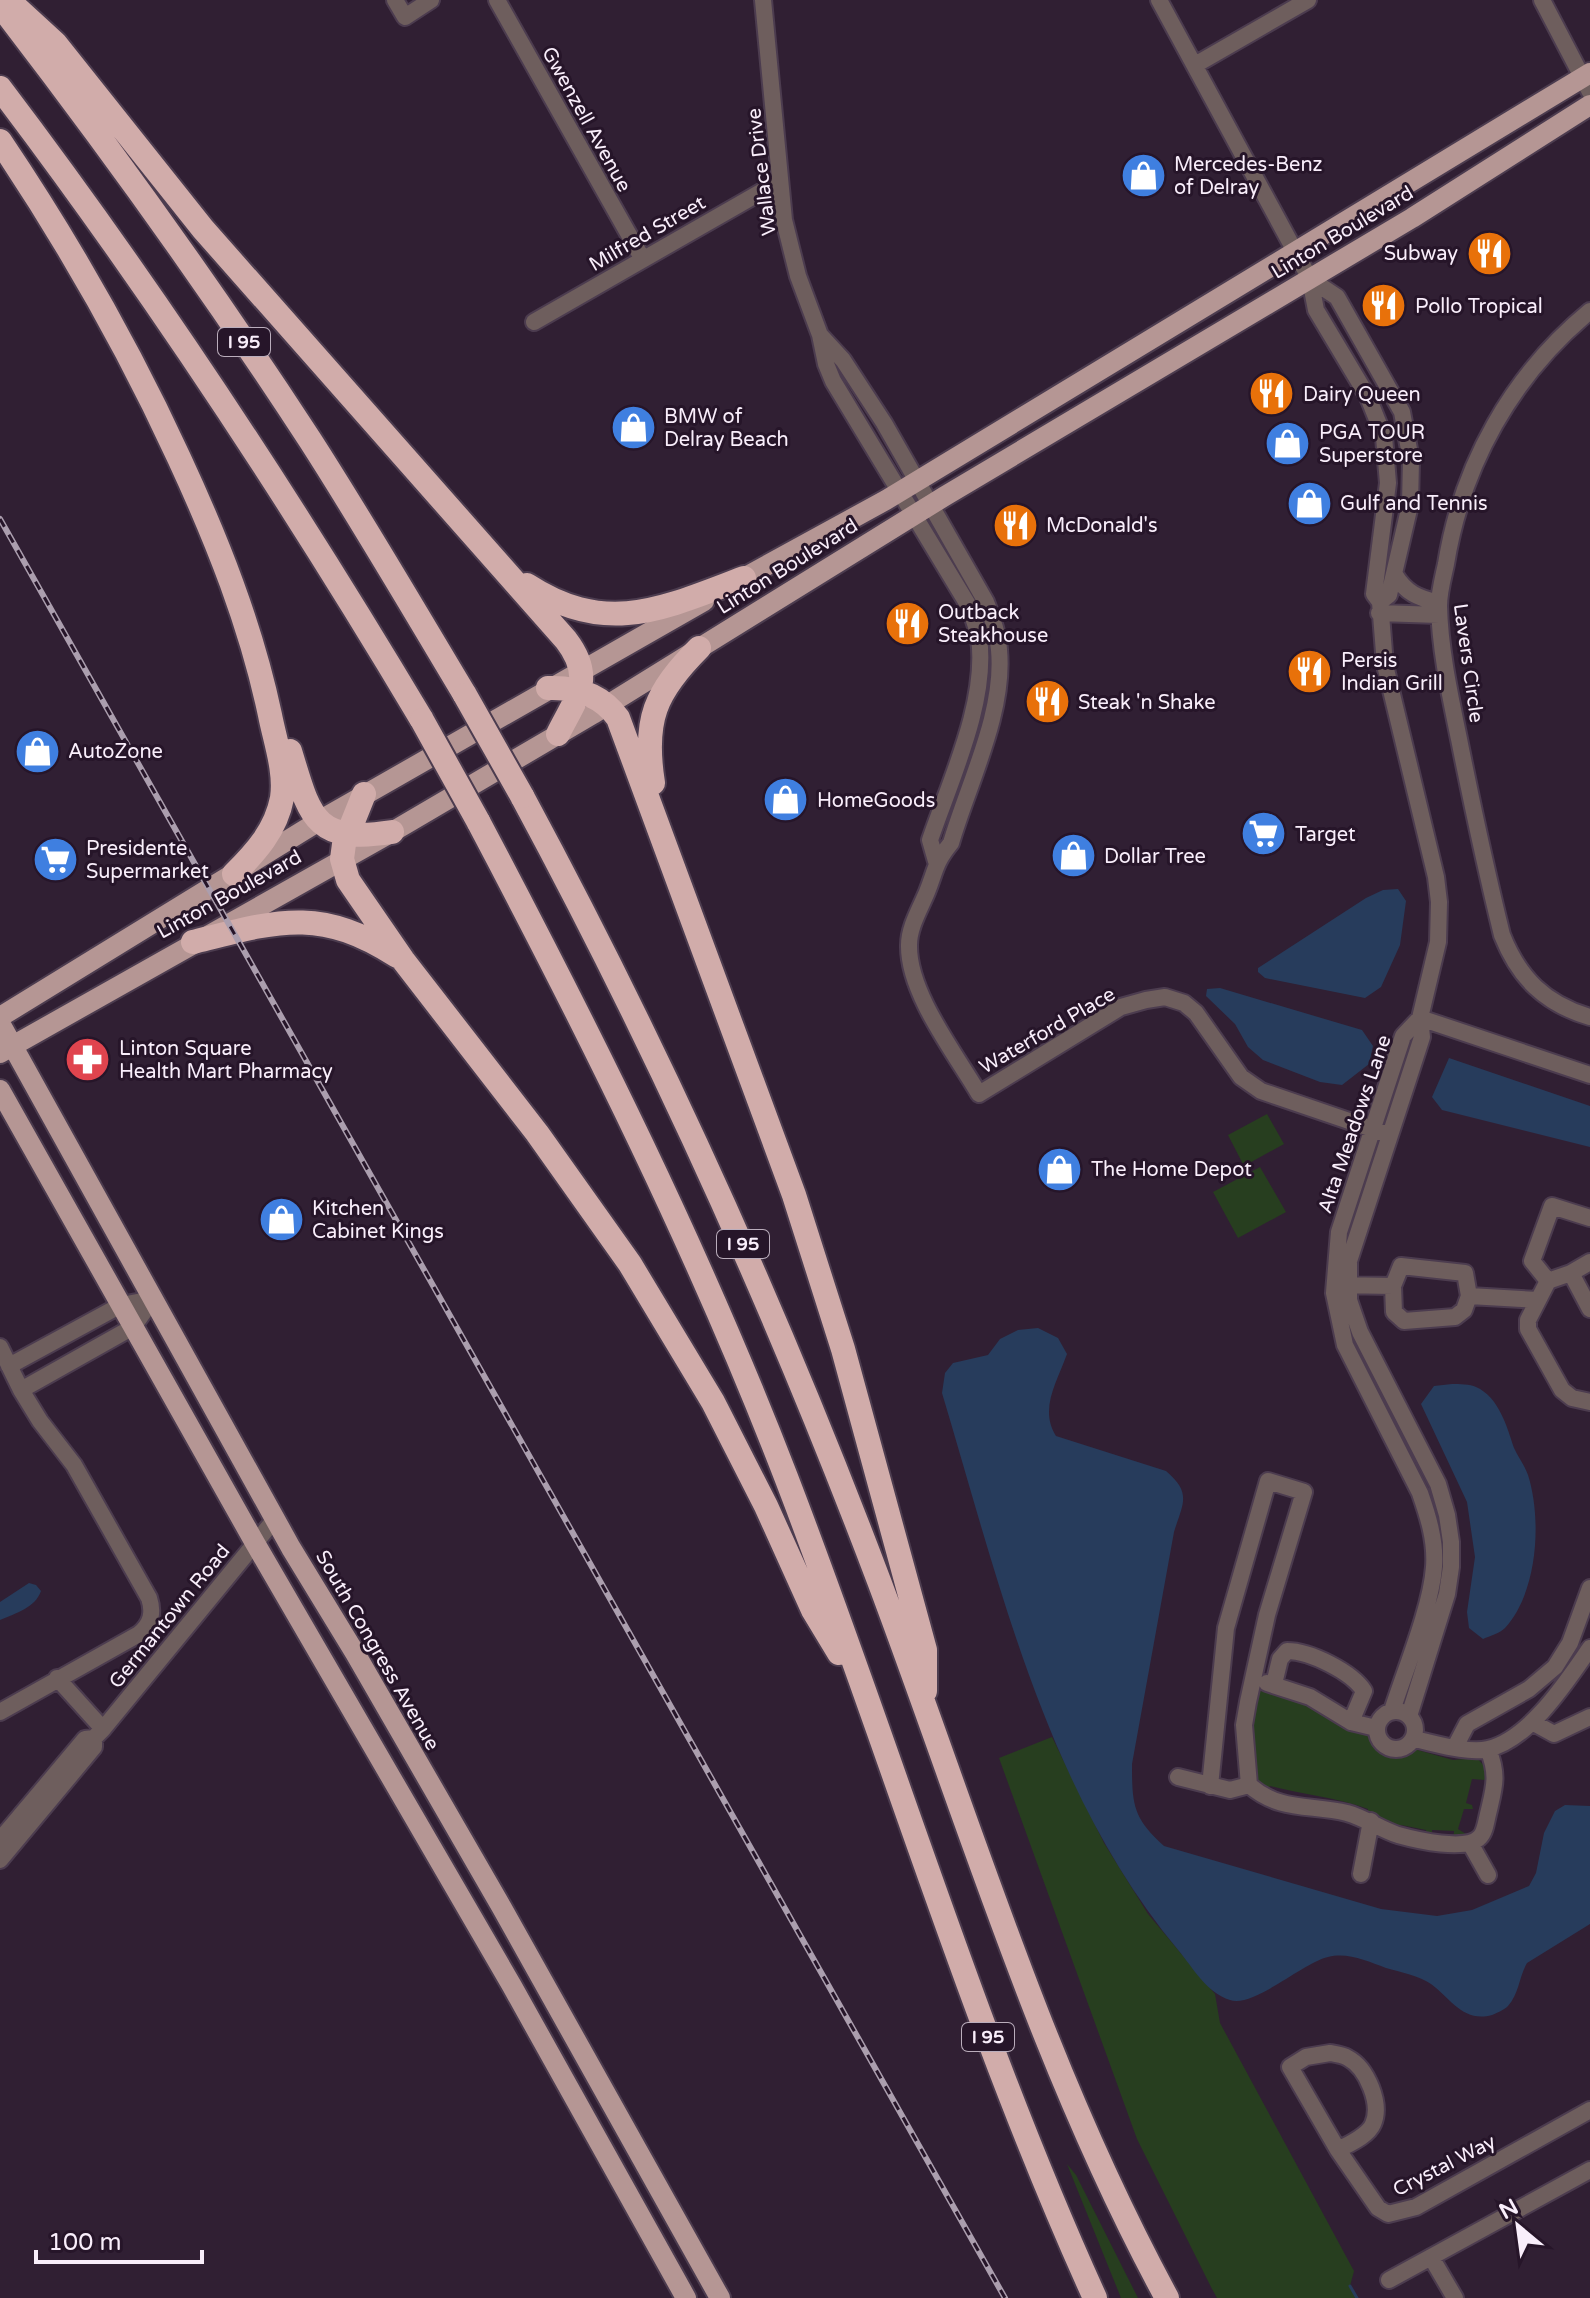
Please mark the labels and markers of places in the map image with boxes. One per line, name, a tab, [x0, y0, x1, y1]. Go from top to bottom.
shop icon: Mercedes-Benz of Delray	[1119, 152, 1167, 200]
place label: Mercedes-Benz of Delray	[1174, 153, 1323, 200]
restaurant icon: Subway	[1465, 229, 1513, 277]
place label: Subway	[1384, 242, 1458, 266]
restaurant icon: Pollo Tropical	[1360, 282, 1408, 330]
place label: Pollo Tropical	[1415, 295, 1543, 319]
restaurant icon: Dairy Queen	[1248, 370, 1296, 418]
place label: Dairy Queen	[1303, 383, 1421, 407]
shop icon: BMW of Delray Beach	[609, 404, 657, 452]
place label: BMW of Delray Beach	[664, 405, 789, 452]
shop icon: PGA TOUR Superstore	[1264, 420, 1312, 468]
place label: PGA TOUR Superstore	[1319, 421, 1425, 468]
shop icon: Gulf and Tennis	[1285, 479, 1333, 527]
place label: Gulf and Tennis	[1340, 492, 1488, 516]
restaurant icon: McDonald's	[991, 501, 1039, 549]
place label: McDonald's	[1046, 514, 1158, 538]
restaurant icon: Outback Steakhouse	[883, 599, 931, 647]
place label: Outback Steakhouse	[938, 601, 1048, 648]
restaurant icon: Persis Indian Grill	[1286, 647, 1334, 695]
place label: Persis Indian Grill	[1341, 649, 1443, 696]
restaurant icon: Steak 'n Shake	[1023, 678, 1071, 726]
place label: Steak 'n Shake	[1078, 691, 1215, 715]
shop icon: AutoZone	[13, 727, 61, 775]
place label: AutoZone	[68, 740, 163, 764]
shop icon: HomeGoods	[762, 776, 810, 824]
place label: HomeGoods	[817, 789, 935, 813]
supermarket icon: Target	[1240, 810, 1288, 858]
place label: Target	[1295, 823, 1356, 847]
shop icon: Dollar Tree	[1049, 832, 1097, 880]
supermarket icon: Presidente Supermarket	[31, 836, 79, 884]
place label: Presidente Supermarket	[86, 837, 209, 884]
place label: Dollar Tree	[1104, 845, 1206, 869]
pharmacy icon: Linton Square Health Mart Pharmacy	[64, 1036, 112, 1084]
place label: Linton Square Health Mart Pharmacy	[119, 1037, 333, 1084]
shop icon: The Home Depot	[1036, 1145, 1084, 1193]
place label: The Home Depot	[1091, 1158, 1252, 1182]
shop icon: Kitchen Cabinet Kings	[257, 1195, 305, 1243]
place label: Kitchen Cabinet Kings	[312, 1197, 444, 1244]

